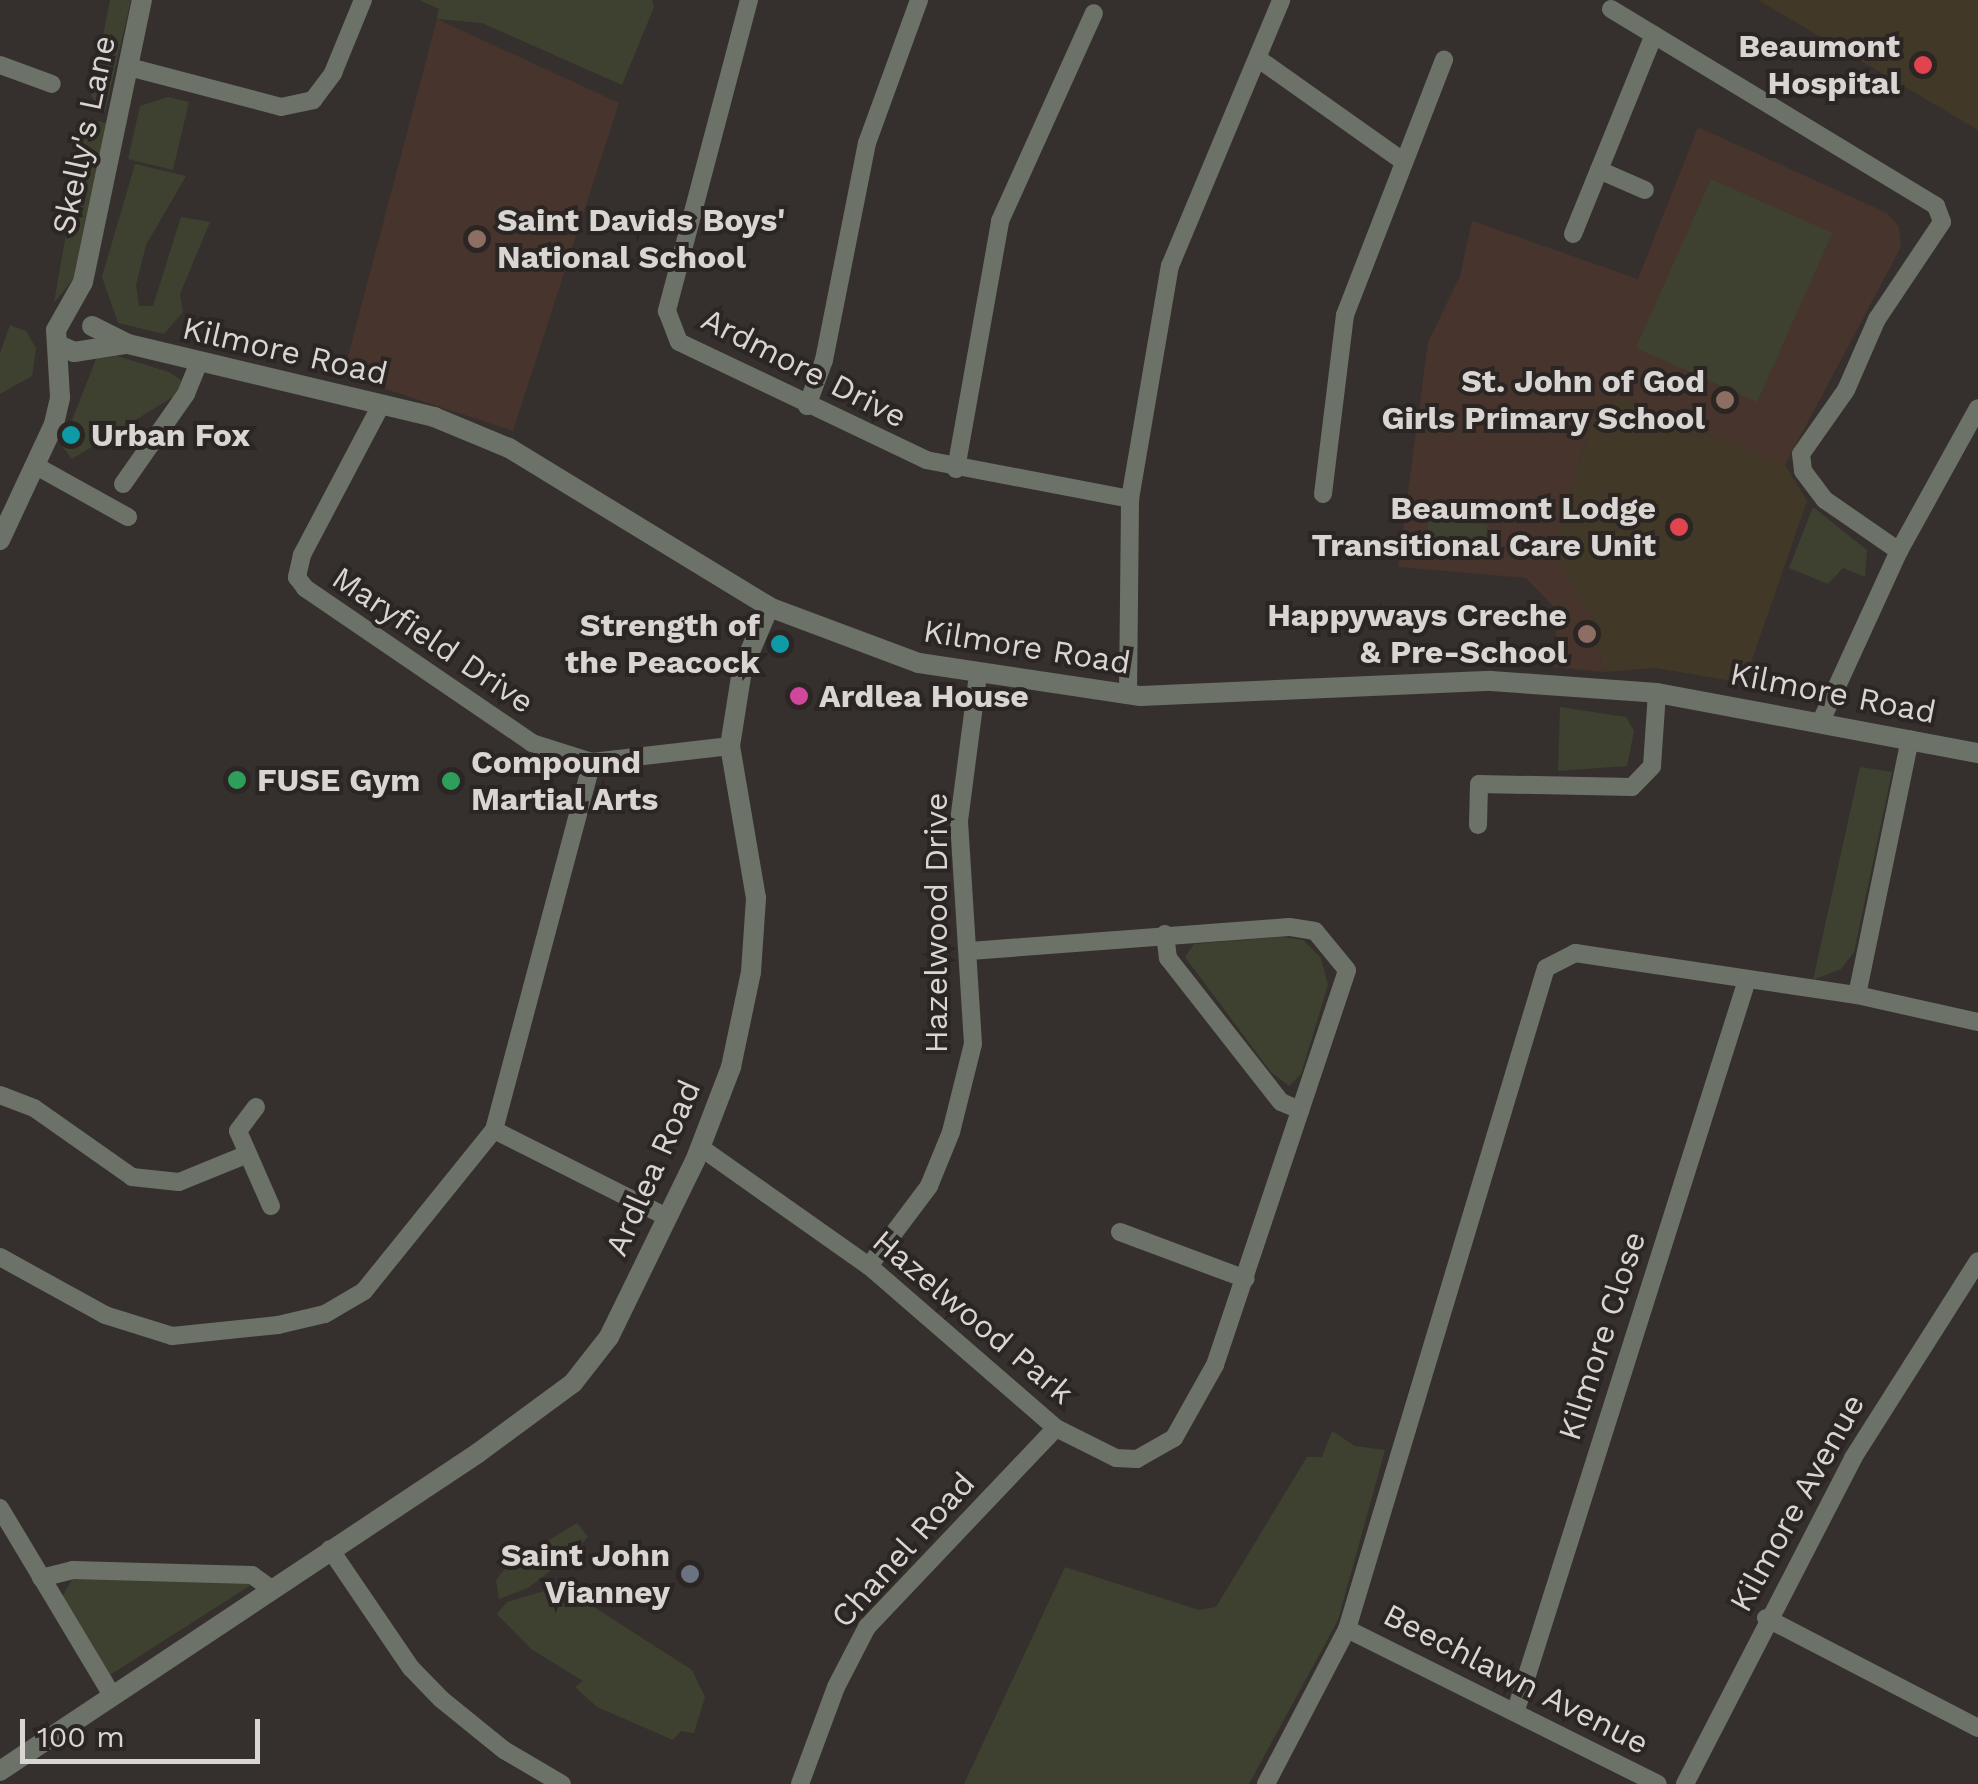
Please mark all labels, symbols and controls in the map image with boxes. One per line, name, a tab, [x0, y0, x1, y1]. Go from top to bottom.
place label: Beaumont Hospital	[1738, 28, 1900, 103]
street label: Skelly's Lane	[44, 32, 124, 238]
marker: Beaumont Hospital	[1910, 52, 1936, 78]
place label: Saint Davids Boys' National School	[497, 202, 785, 277]
marker: Saint Davids Boys' National School	[466, 228, 488, 250]
street label: Ardmore Drive	[695, 300, 913, 436]
street label: Kilmore Road	[179, 309, 391, 393]
place label: St. John of God Girls Primary School	[1381, 363, 1705, 438]
marker: St. John of God Girls Primary School	[1714, 389, 1736, 411]
place label: Urban Fox	[91, 416, 250, 454]
marker: Urban Fox	[60, 424, 82, 446]
place label: Beaumont Lodge Transitional Care Unit	[1311, 490, 1656, 565]
marker: Beaumont Lodge Transitional Care Unit	[1666, 514, 1692, 540]
street label: Maryfield Drive	[325, 558, 541, 722]
place label: Happyways Creche & Pre-School	[1267, 597, 1567, 672]
place label: Strength of the Peacock	[565, 607, 760, 682]
street label: Kilmore Road	[921, 612, 1133, 682]
marker: Happyways Creche & Pre-School	[1576, 623, 1598, 645]
marker: Strength of the Peacock	[769, 633, 791, 655]
street label: Kilmore Road	[1727, 654, 1939, 732]
place label: Ardlea House	[819, 677, 1029, 715]
marker: Ardlea House	[788, 685, 810, 707]
place label: Compound Martial Arts	[471, 744, 659, 819]
place label: FUSE Gym	[257, 761, 420, 799]
marker: FUSE Gym	[226, 769, 248, 791]
marker: Compound Martial Arts	[440, 770, 462, 792]
street label: Hazelwood Drive	[917, 792, 955, 1054]
street label: Ardlea Road	[597, 1074, 709, 1262]
street label: Hazelwood Park	[865, 1222, 1081, 1412]
street label: Kilmore Close	[1550, 1227, 1654, 1445]
street label: Kilmore Avenue	[1721, 1387, 1873, 1619]
street label: Chanel Road	[823, 1464, 983, 1636]
place label: Saint John Vianney	[500, 1537, 670, 1612]
marker: Saint John Vianney	[679, 1563, 701, 1585]
street label: Beechlawn Avenue	[1376, 1595, 1656, 1763]
scale bar	[25, 1699, 265, 1761]
text: 100 m	[37, 1719, 125, 1754]

